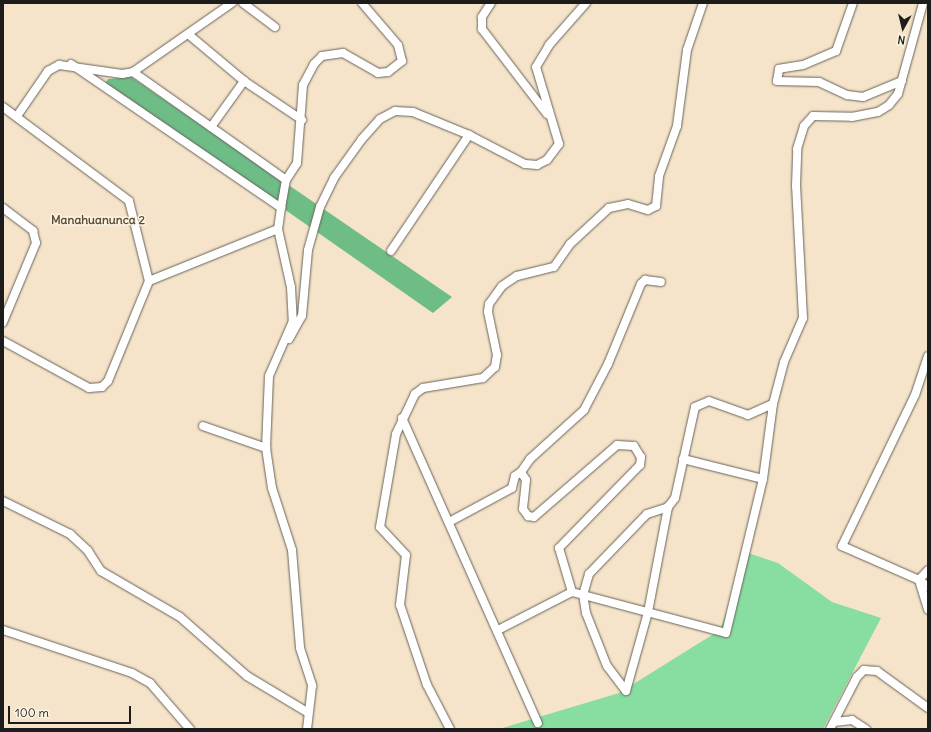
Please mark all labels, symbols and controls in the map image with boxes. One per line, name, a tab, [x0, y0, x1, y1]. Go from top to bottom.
north arrow	[883, 8, 923, 48]
text: N	[897, 32, 906, 47]
district label: Manahuanunca 2	[51, 213, 145, 227]
scale bar	[10, 698, 133, 724]
text: 100 m	[15, 705, 49, 720]

